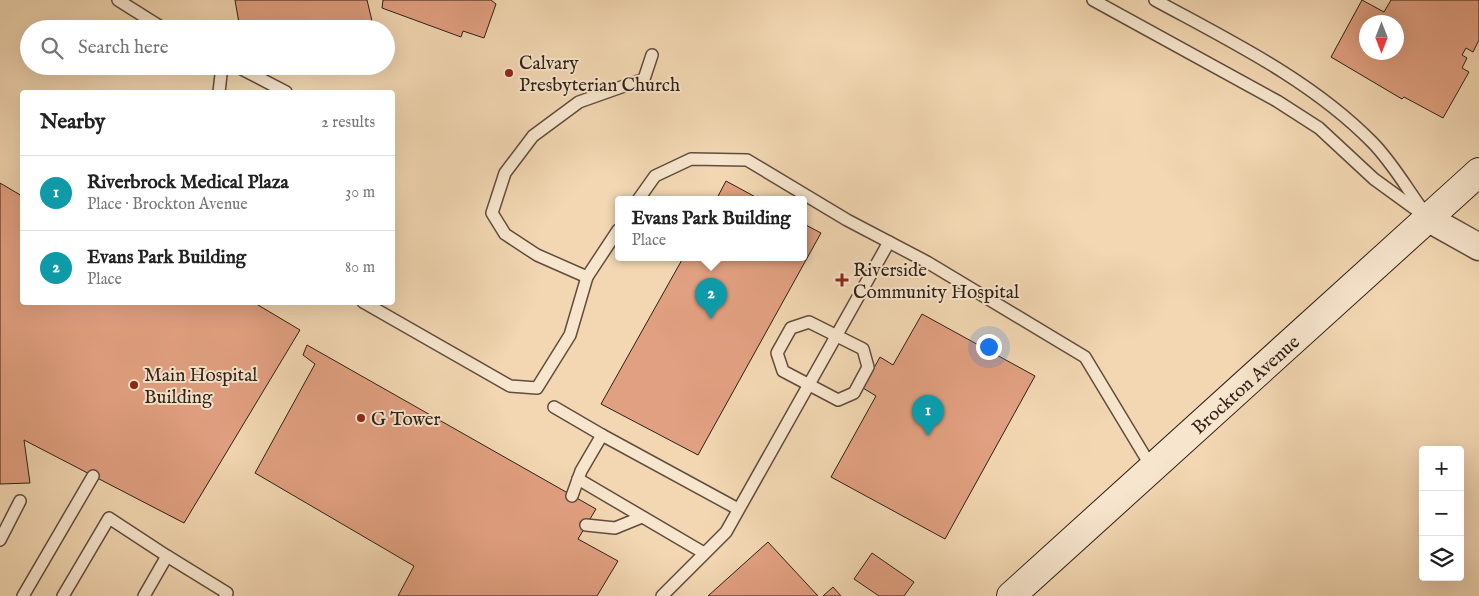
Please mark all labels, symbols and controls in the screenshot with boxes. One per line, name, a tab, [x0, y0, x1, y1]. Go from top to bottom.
north arrow	[1359, 15, 1404, 60]
search box	[20, 20, 395, 75]
icon: search	[38, 34, 66, 62]
text: Search here	[78, 36, 169, 60]
place label: Calvary Presbyterian Church	[519, 52, 680, 98]
marker: Calvary Presbyterian Church	[503, 67, 515, 79]
text: Nearby	[40, 109, 105, 136]
text: 2 results	[321, 113, 375, 133]
text: Riverbrock Medical Plaza	[87, 171, 289, 195]
text: 1	[53, 183, 59, 203]
text: 30 m	[345, 183, 375, 203]
text: Place · Brockton Avenue	[87, 195, 248, 215]
popup	[615, 196, 807, 261]
text: Evans Park Building	[631, 207, 791, 231]
text: Place	[631, 231, 666, 251]
text: Evans Park Building	[87, 246, 246, 270]
text: 2	[52, 258, 60, 278]
text: 80 m	[345, 258, 375, 278]
place label: Riverside Community Hospital	[853, 259, 1020, 305]
text: Place	[87, 270, 122, 290]
marker: Riverside Community Hospital	[835, 273, 849, 287]
pin: 2	[695, 278, 727, 319]
street label: Brockton Avenue	[1187, 331, 1306, 440]
your location	[976, 334, 1002, 360]
place label: Main Hospital Building	[144, 364, 258, 410]
marker: Main Hospital Building	[128, 379, 140, 391]
pin: 1	[912, 395, 944, 436]
place label: G Tower	[371, 408, 441, 432]
marker: G Tower	[355, 412, 367, 424]
map controls	[1419, 446, 1464, 581]
button: +	[1419, 446, 1464, 491]
button: −	[1419, 491, 1464, 536]
button: layers	[1419, 536, 1464, 581]

